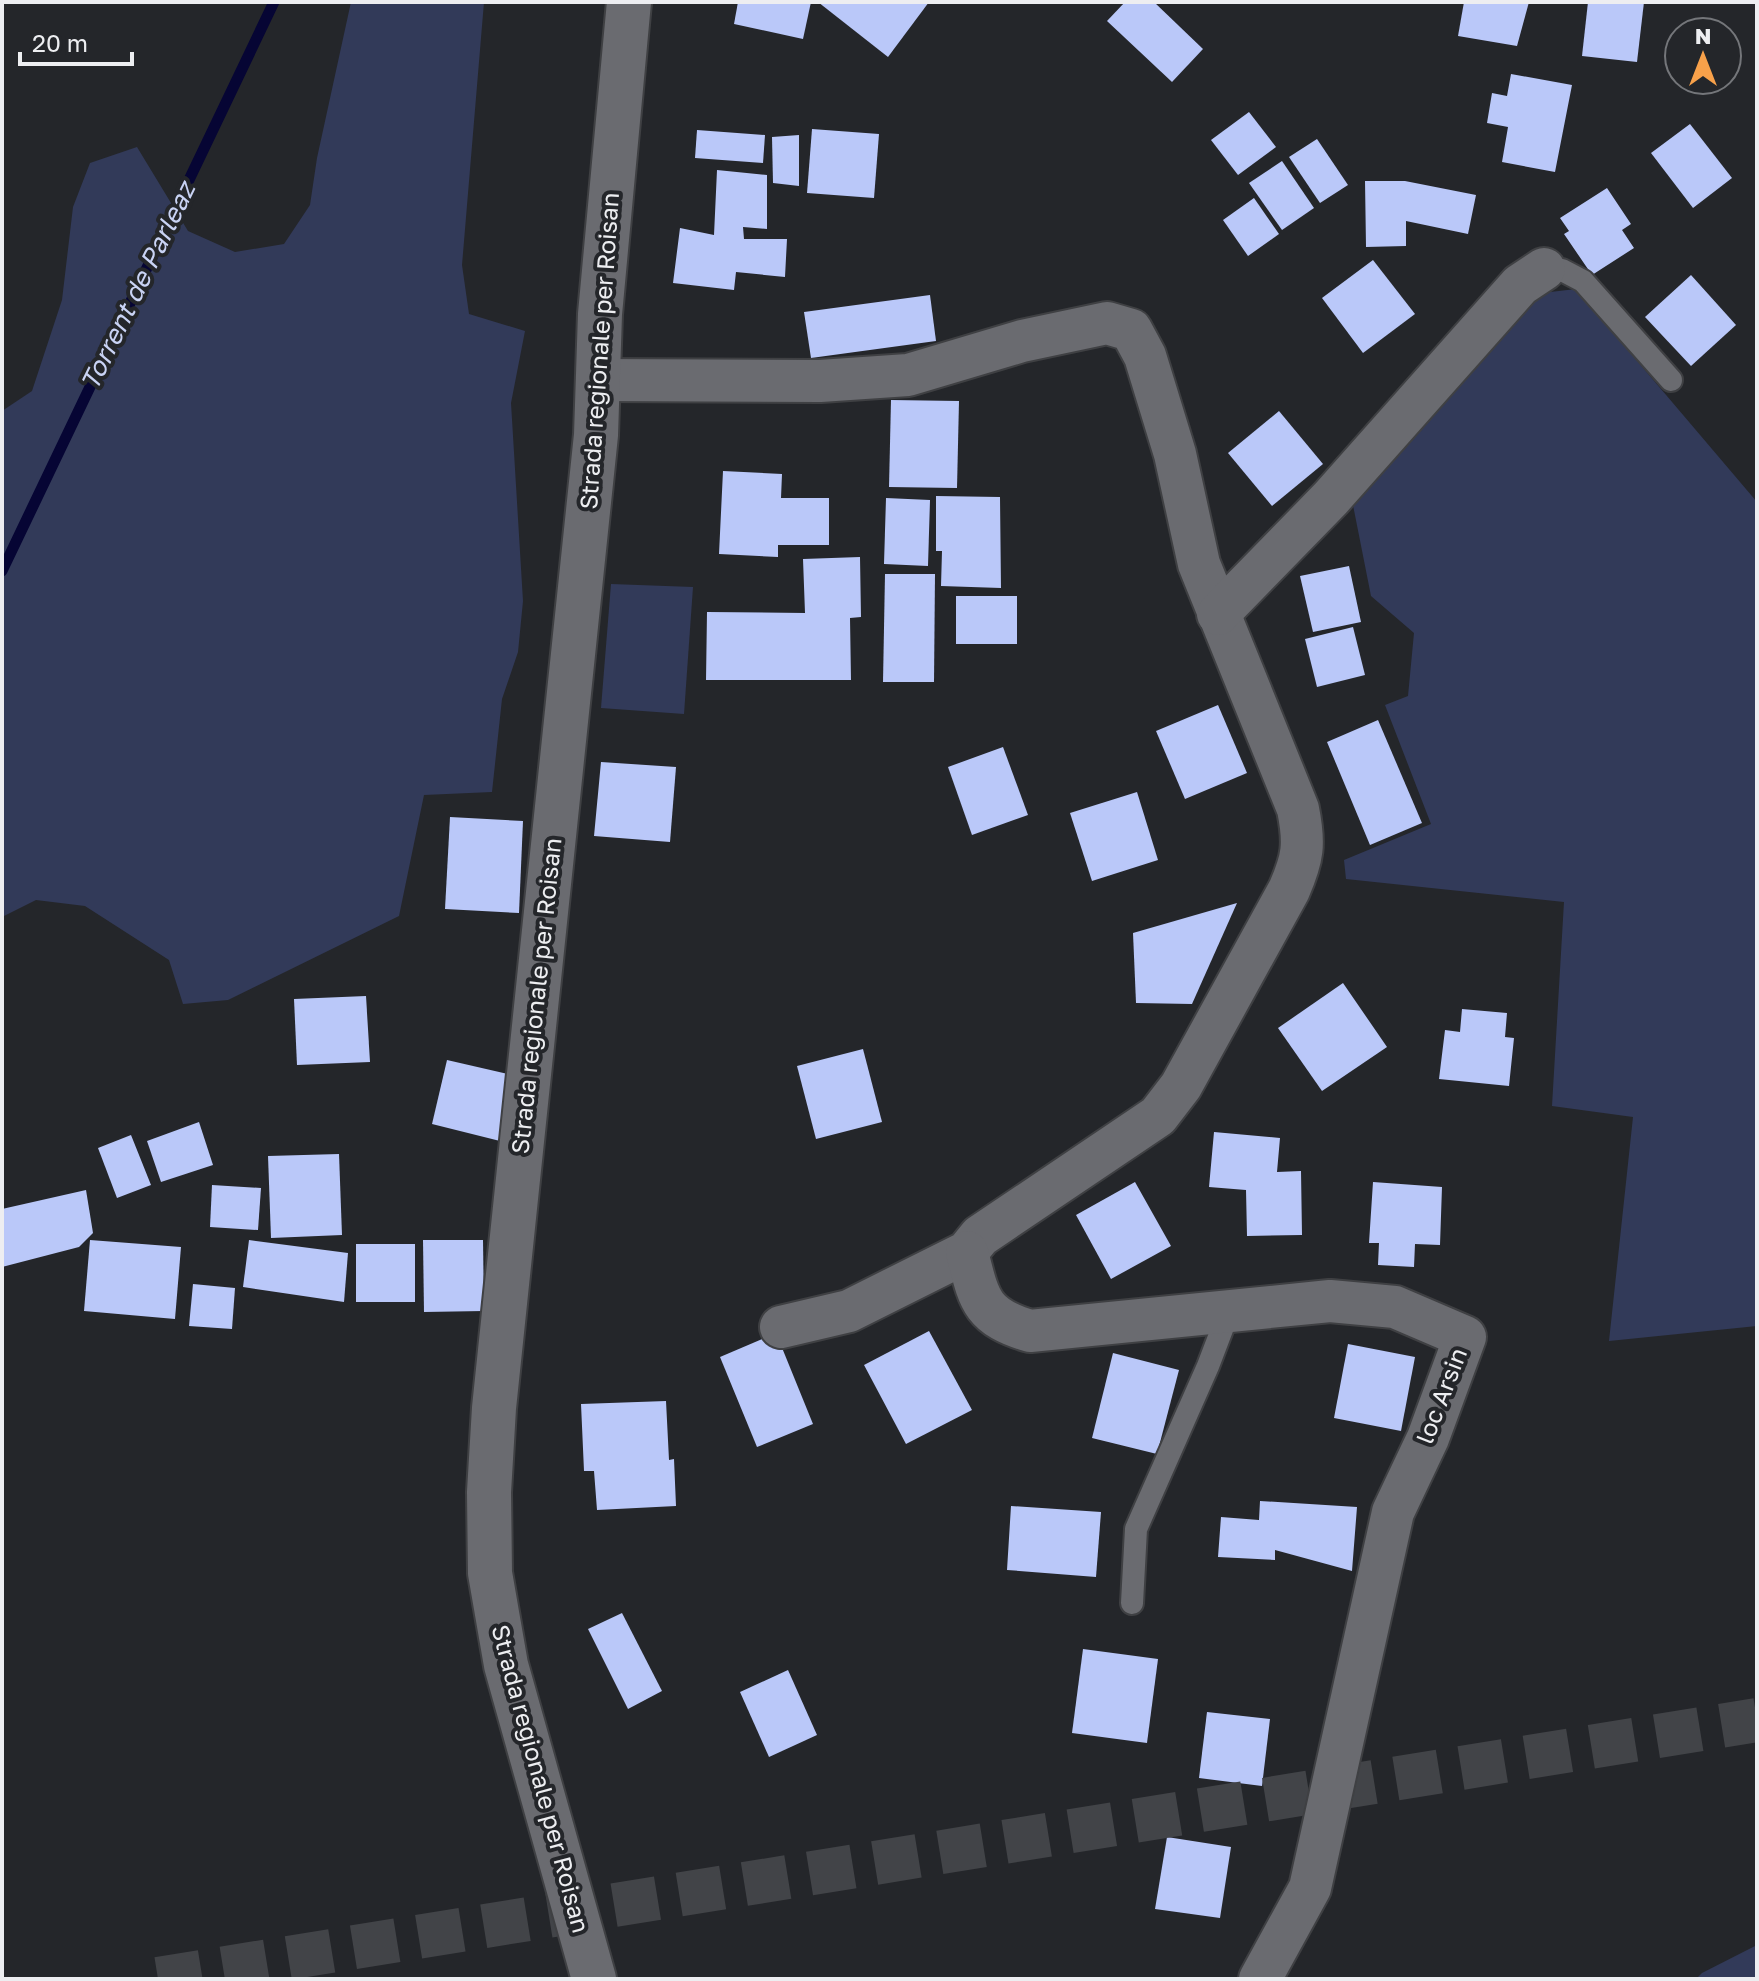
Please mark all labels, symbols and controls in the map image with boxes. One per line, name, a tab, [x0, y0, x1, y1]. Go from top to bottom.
scale bar	[20, 16, 132, 66]
north arrow	[1663, 16, 1743, 96]
text: N	[1695, 22, 1711, 49]
text: 20 m	[32, 28, 88, 57]
water label: Torrent de Parleaz	[74, 174, 203, 395]
street label: Strada regionale per Roisan	[573, 191, 624, 510]
street label: Strada regionale per Roisan	[504, 836, 567, 1155]
street label: loc Arsin	[1409, 1343, 1472, 1447]
street label: Strada regionale per Roisan	[486, 1621, 597, 1936]

